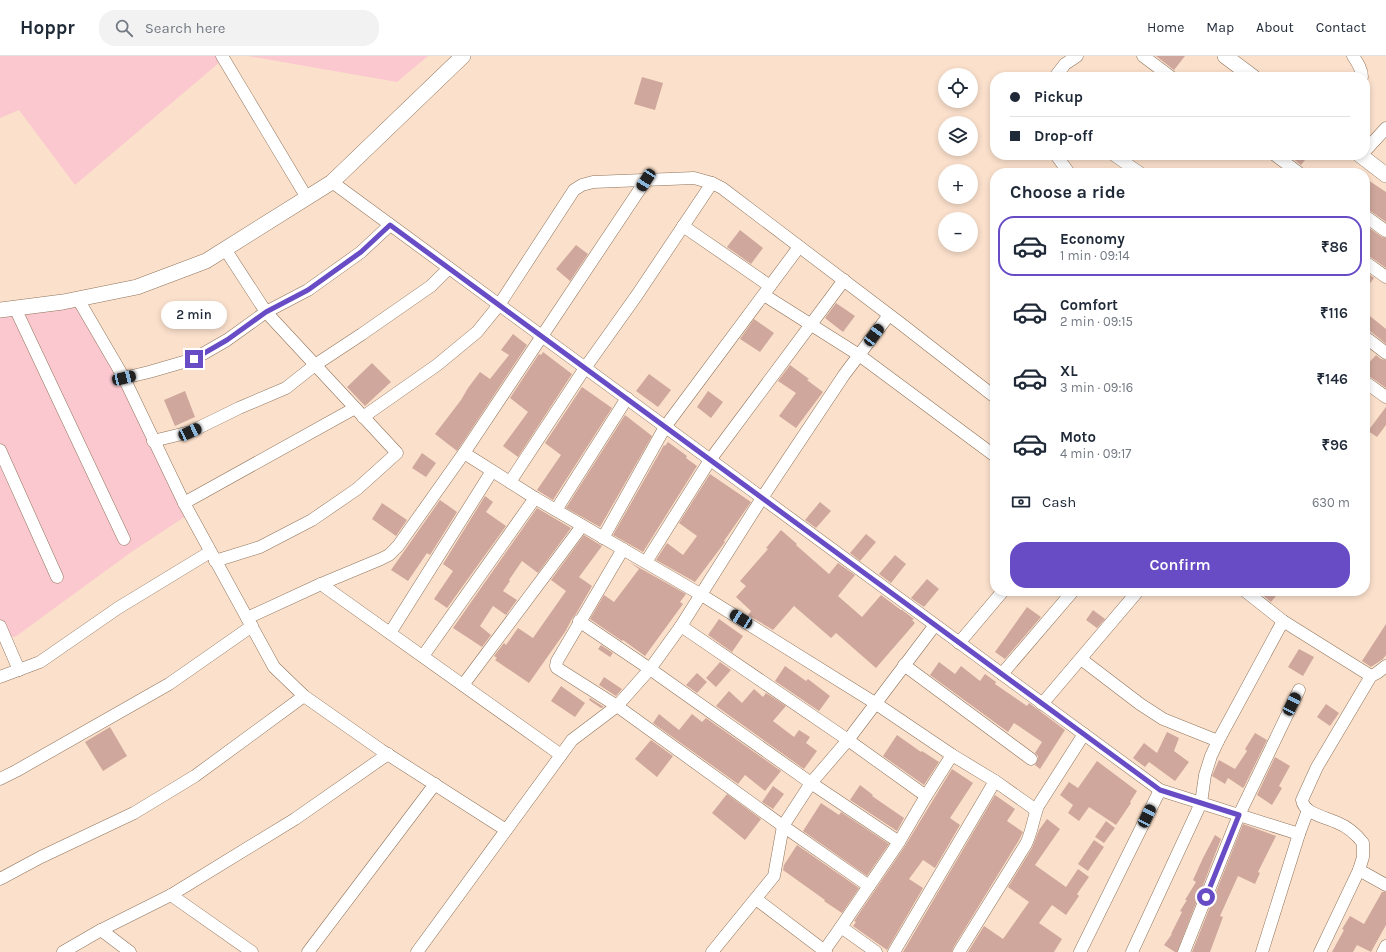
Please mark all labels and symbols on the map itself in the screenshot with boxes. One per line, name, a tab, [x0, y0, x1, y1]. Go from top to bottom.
car	[634, 167, 658, 193]
callout: 2 min	[161, 301, 227, 329]
car	[862, 322, 886, 348]
route end	[185, 350, 203, 368]
car	[111, 369, 137, 387]
car	[177, 421, 203, 443]
car	[728, 608, 754, 630]
car	[1281, 691, 1303, 717]
car	[1136, 803, 1158, 829]
route start	[1197, 888, 1215, 906]

